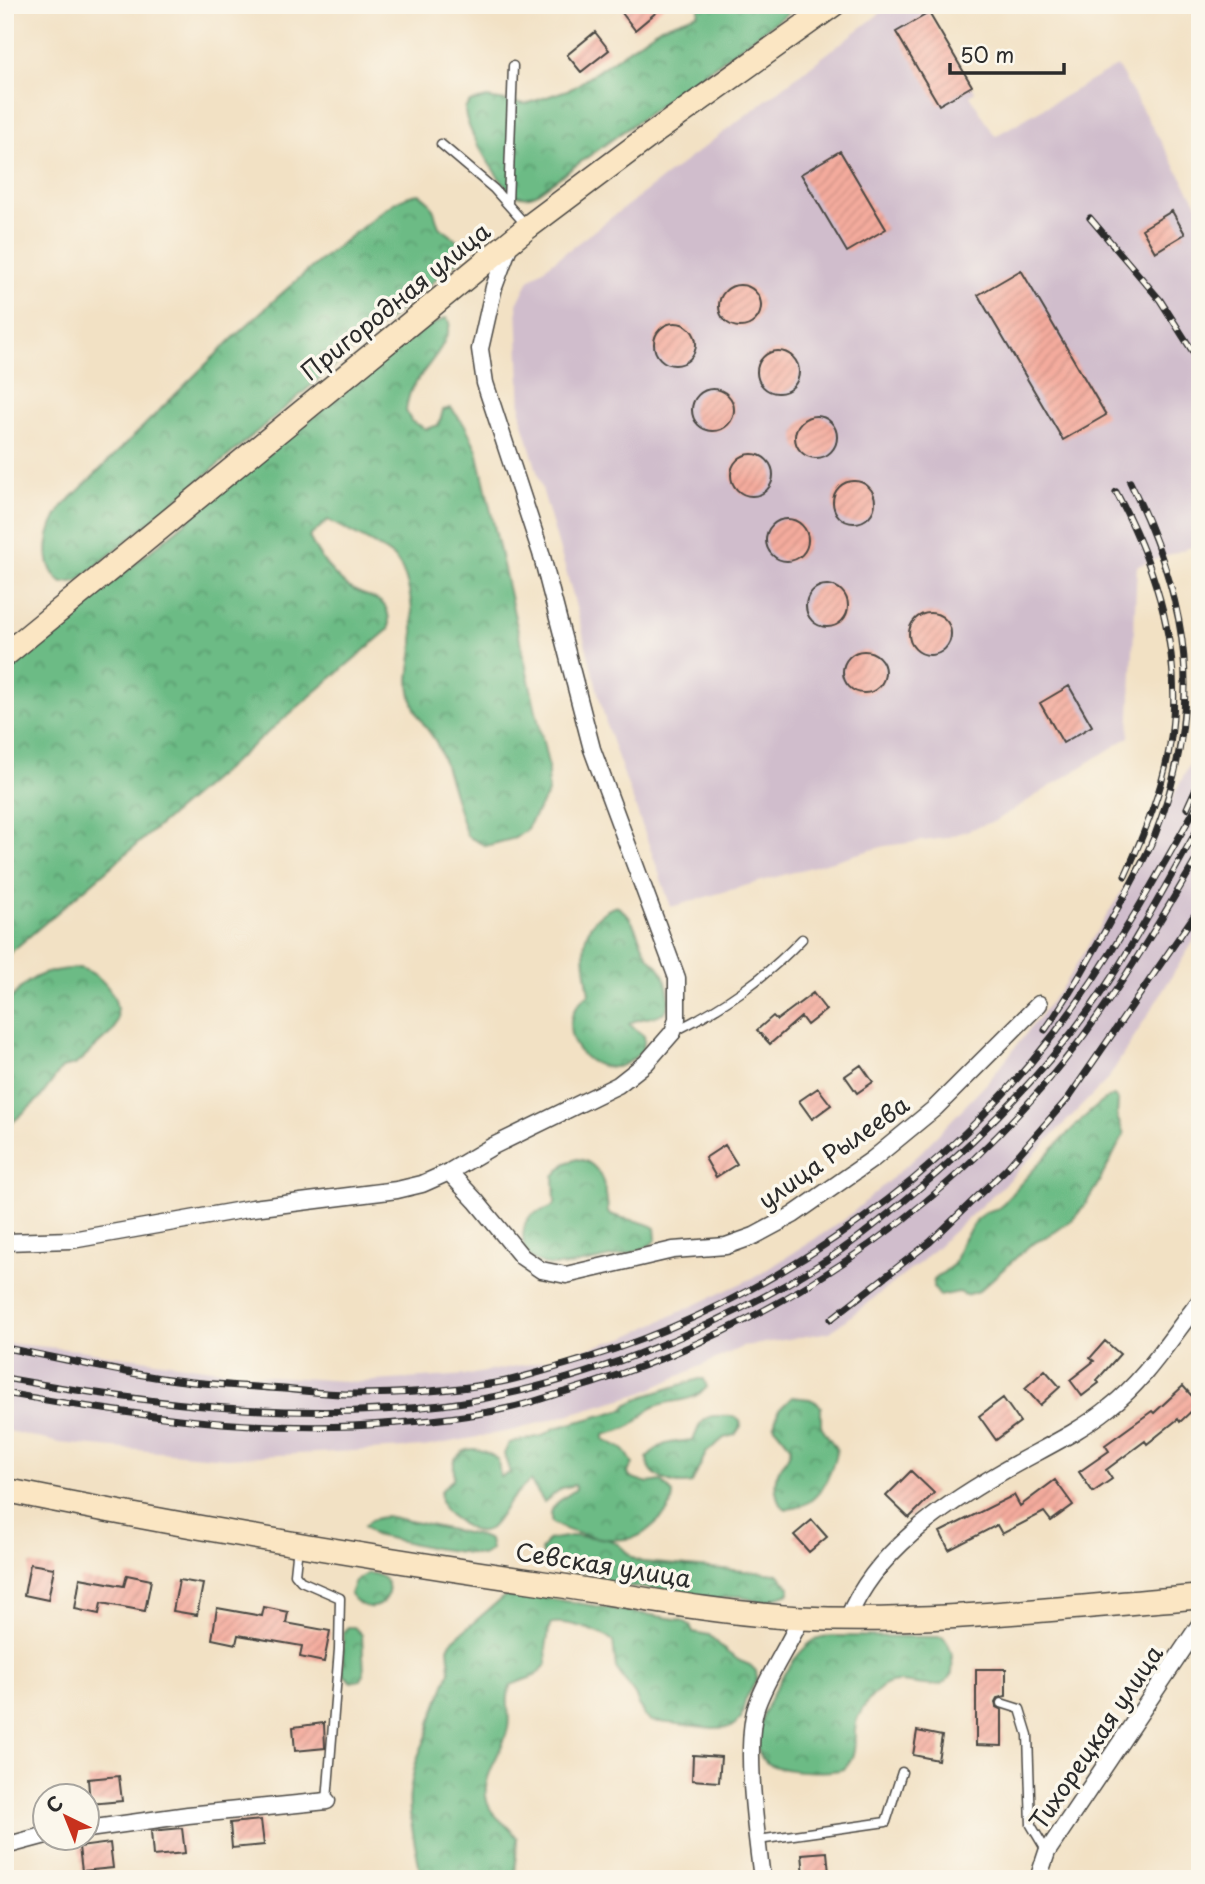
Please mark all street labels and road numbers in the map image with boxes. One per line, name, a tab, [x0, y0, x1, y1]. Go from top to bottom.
street label: Пригородная улица	[292, 213, 497, 388]
street label: улица Рылеева	[750, 1086, 916, 1217]
street label: Севская улица	[513, 1532, 694, 1596]
street label: Тихорецкая улица	[1020, 1637, 1171, 1837]

